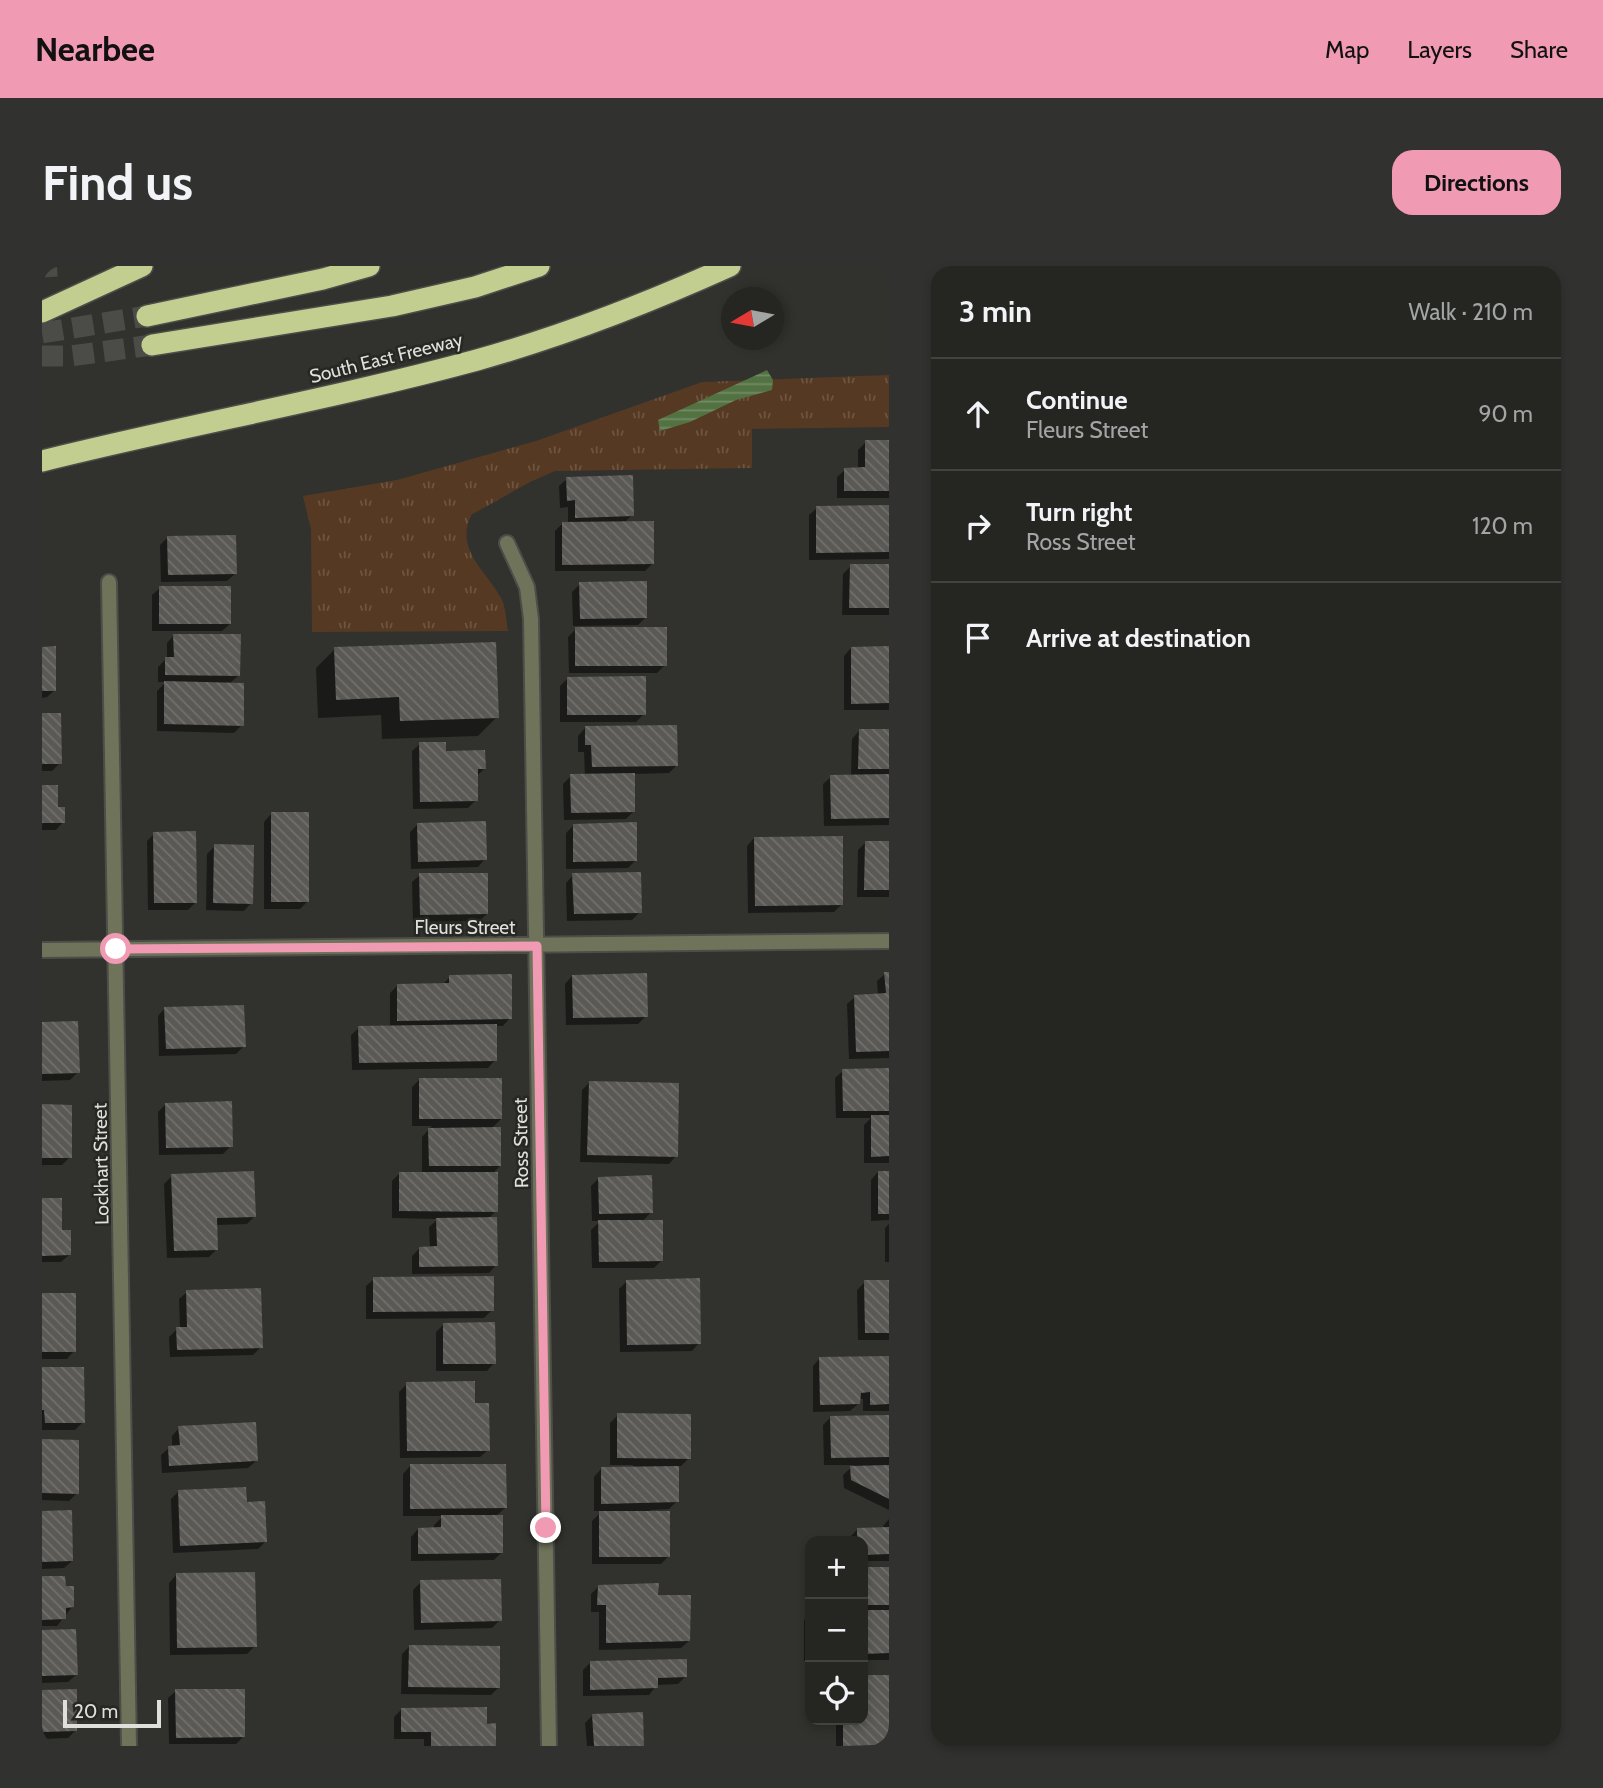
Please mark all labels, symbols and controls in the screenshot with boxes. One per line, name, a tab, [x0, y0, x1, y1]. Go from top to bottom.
text: Nearbee	[35, 29, 155, 69]
text: Map	[1325, 35, 1369, 64]
text: Layers	[1407, 35, 1472, 64]
text: Share	[1510, 35, 1568, 64]
button: Directions	[1392, 150, 1561, 215]
text: Find us	[42, 153, 193, 212]
north arrow	[721, 287, 784, 350]
text: 3 min	[959, 293, 1032, 330]
text: Walk · 210 m	[1409, 298, 1533, 326]
street label: South East Freeway	[307, 328, 465, 388]
text: Continue	[1026, 384, 1128, 416]
icon: ahead	[959, 395, 997, 433]
text: 90 m	[1479, 400, 1533, 428]
text: Fleurs Street	[1026, 416, 1148, 444]
text: Turn right	[1026, 496, 1132, 528]
icon: right	[959, 507, 997, 545]
text: 120 m	[1472, 512, 1533, 540]
text: Ross Street	[1026, 528, 1135, 556]
icon: arrive	[959, 619, 997, 657]
text: Arrive at destination	[1026, 622, 1251, 654]
street label: Fleurs Street	[415, 916, 516, 939]
route start	[100, 933, 131, 964]
street label: Ross Street	[509, 1097, 533, 1188]
street label: Lockhart Street	[88, 1102, 114, 1225]
route end	[530, 1512, 561, 1543]
map controls	[805, 1536, 868, 1725]
button: +	[805, 1536, 868, 1599]
button: −	[805, 1599, 868, 1662]
button: locate	[805, 1662, 868, 1725]
scale bar	[63, 1697, 161, 1729]
text: 20 m	[74, 1700, 118, 1723]

